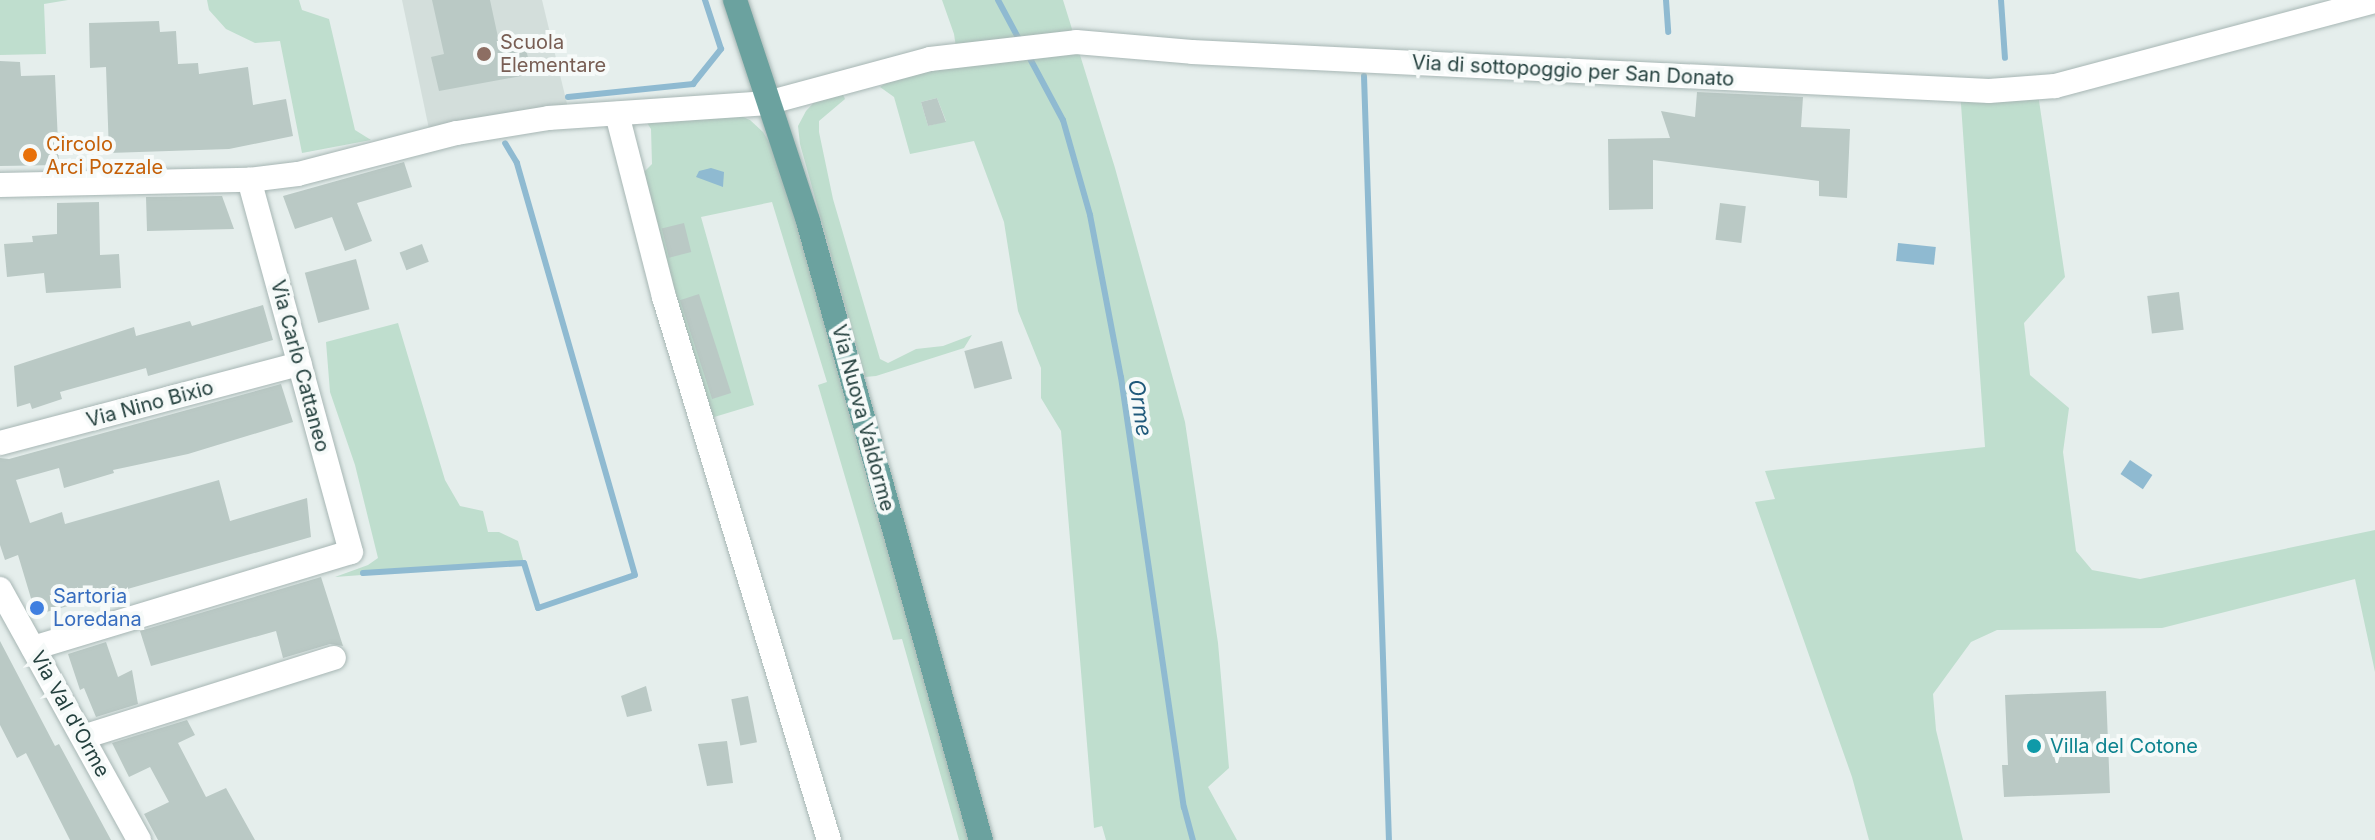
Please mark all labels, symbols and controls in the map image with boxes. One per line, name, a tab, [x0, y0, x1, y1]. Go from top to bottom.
place label: Scuola Elementare	[500, 30, 606, 77]
marker: Scuola Elementare	[475, 45, 493, 63]
street label: Via di sottopoggio per San Donato	[1411, 51, 1735, 91]
place label: Circolo Arci Pozzale	[46, 132, 163, 179]
marker: Circolo Arci Pozzale	[21, 146, 39, 164]
street label: Via Carlo Cattaneo	[266, 277, 334, 455]
street label: Via Nuova Valdorme	[827, 322, 899, 514]
street label: Via Nino Bixio	[84, 376, 216, 432]
water label: Orme	[1122, 378, 1158, 438]
place label: Sartoria Loredana	[53, 584, 142, 631]
marker: Sartoria Loredana	[28, 599, 46, 617]
street label: Via Val d'Orme	[25, 647, 115, 781]
place label: Villa del Cotone	[2050, 734, 2198, 758]
marker: Villa del Cotone	[2025, 737, 2043, 755]

